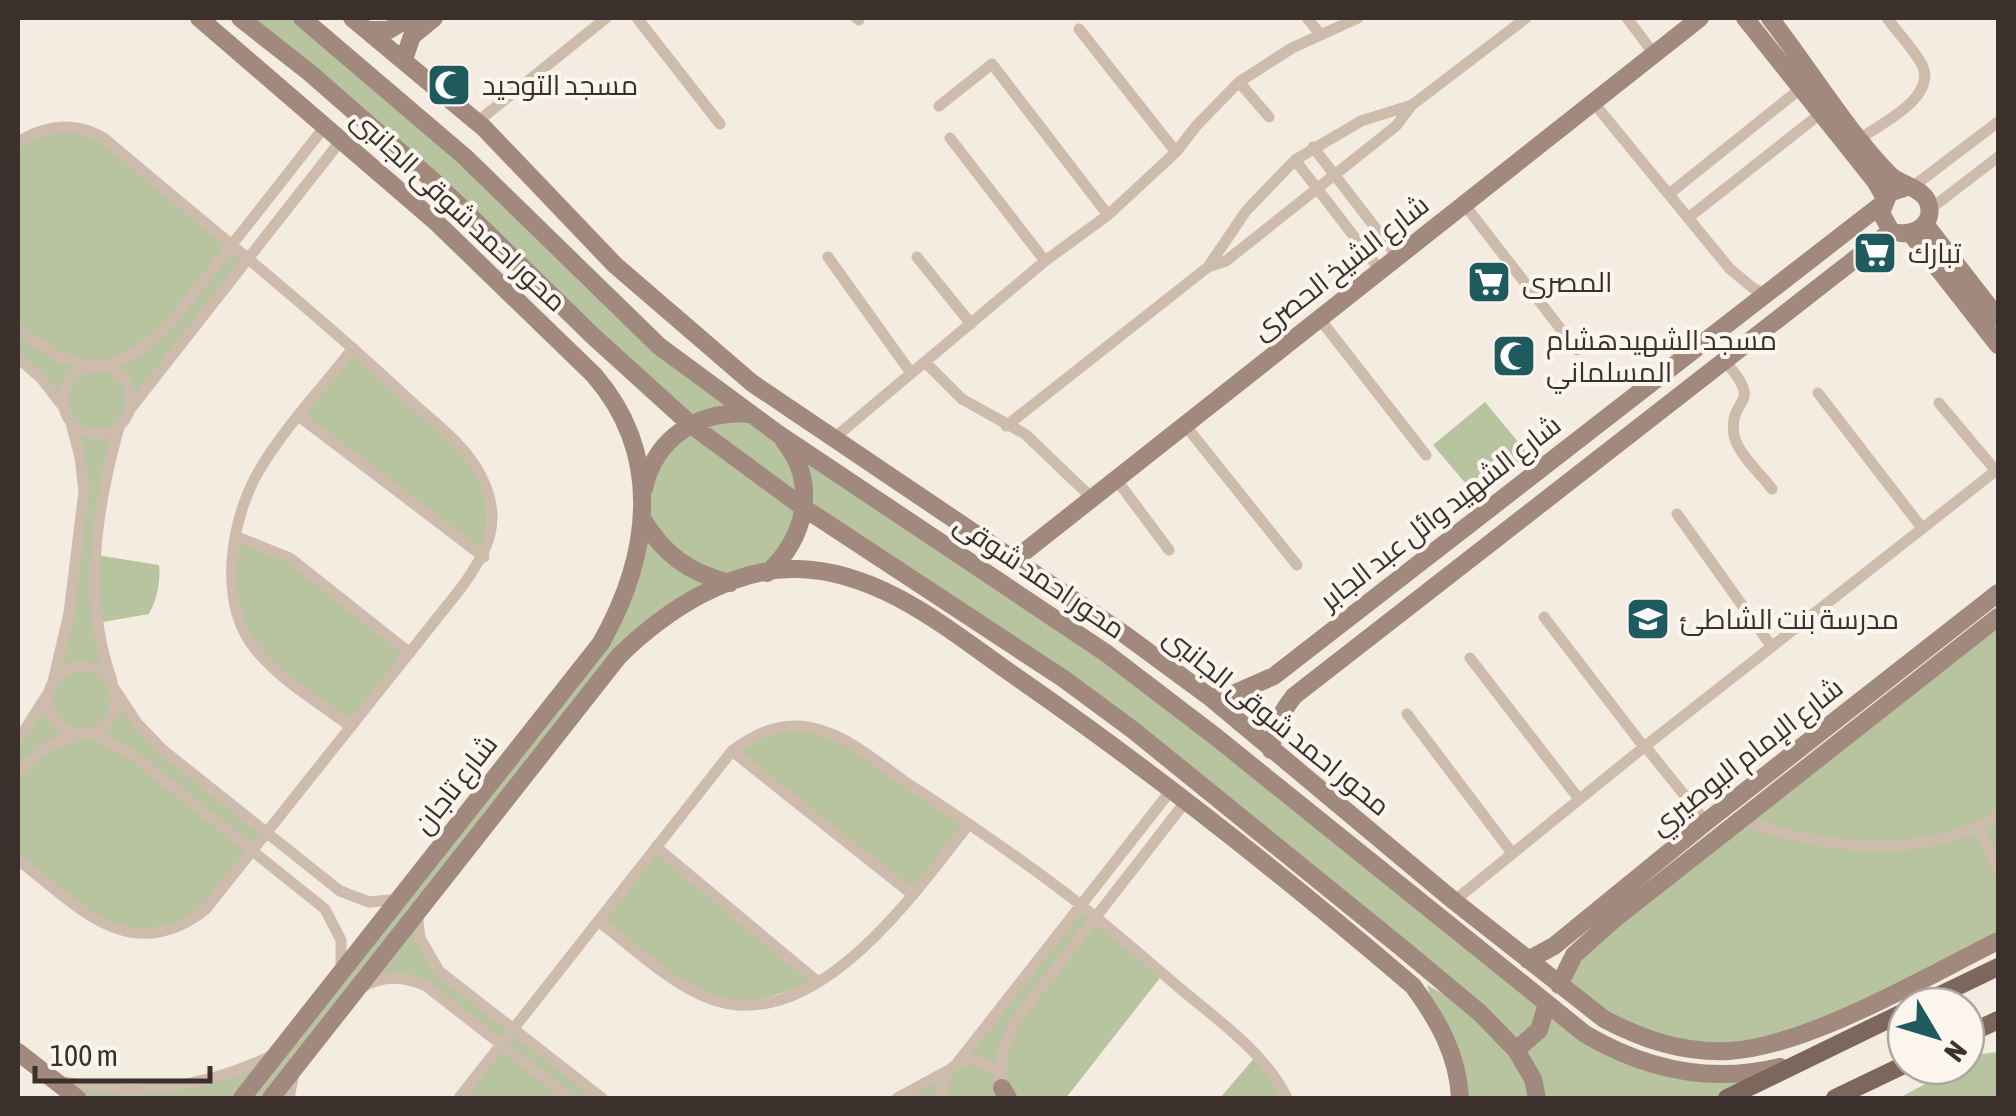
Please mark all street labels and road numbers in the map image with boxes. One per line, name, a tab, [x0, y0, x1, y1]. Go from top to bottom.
street label: محور احمد شوقى الجانبى	[345, 102, 573, 318]
street label: شارع الشيخ الحصرى	[1245, 188, 1437, 348]
street label: شارع الشهيد وائل عبد الجابر	[1312, 408, 1569, 619]
street label: محور احمد شوقى	[948, 507, 1131, 646]
street label: محور احمد شوقى الجانبى	[1157, 620, 1396, 823]
street label: شارع الإمام البوصيري	[1643, 671, 1852, 846]
street label: شارع تاجان	[407, 728, 506, 842]

